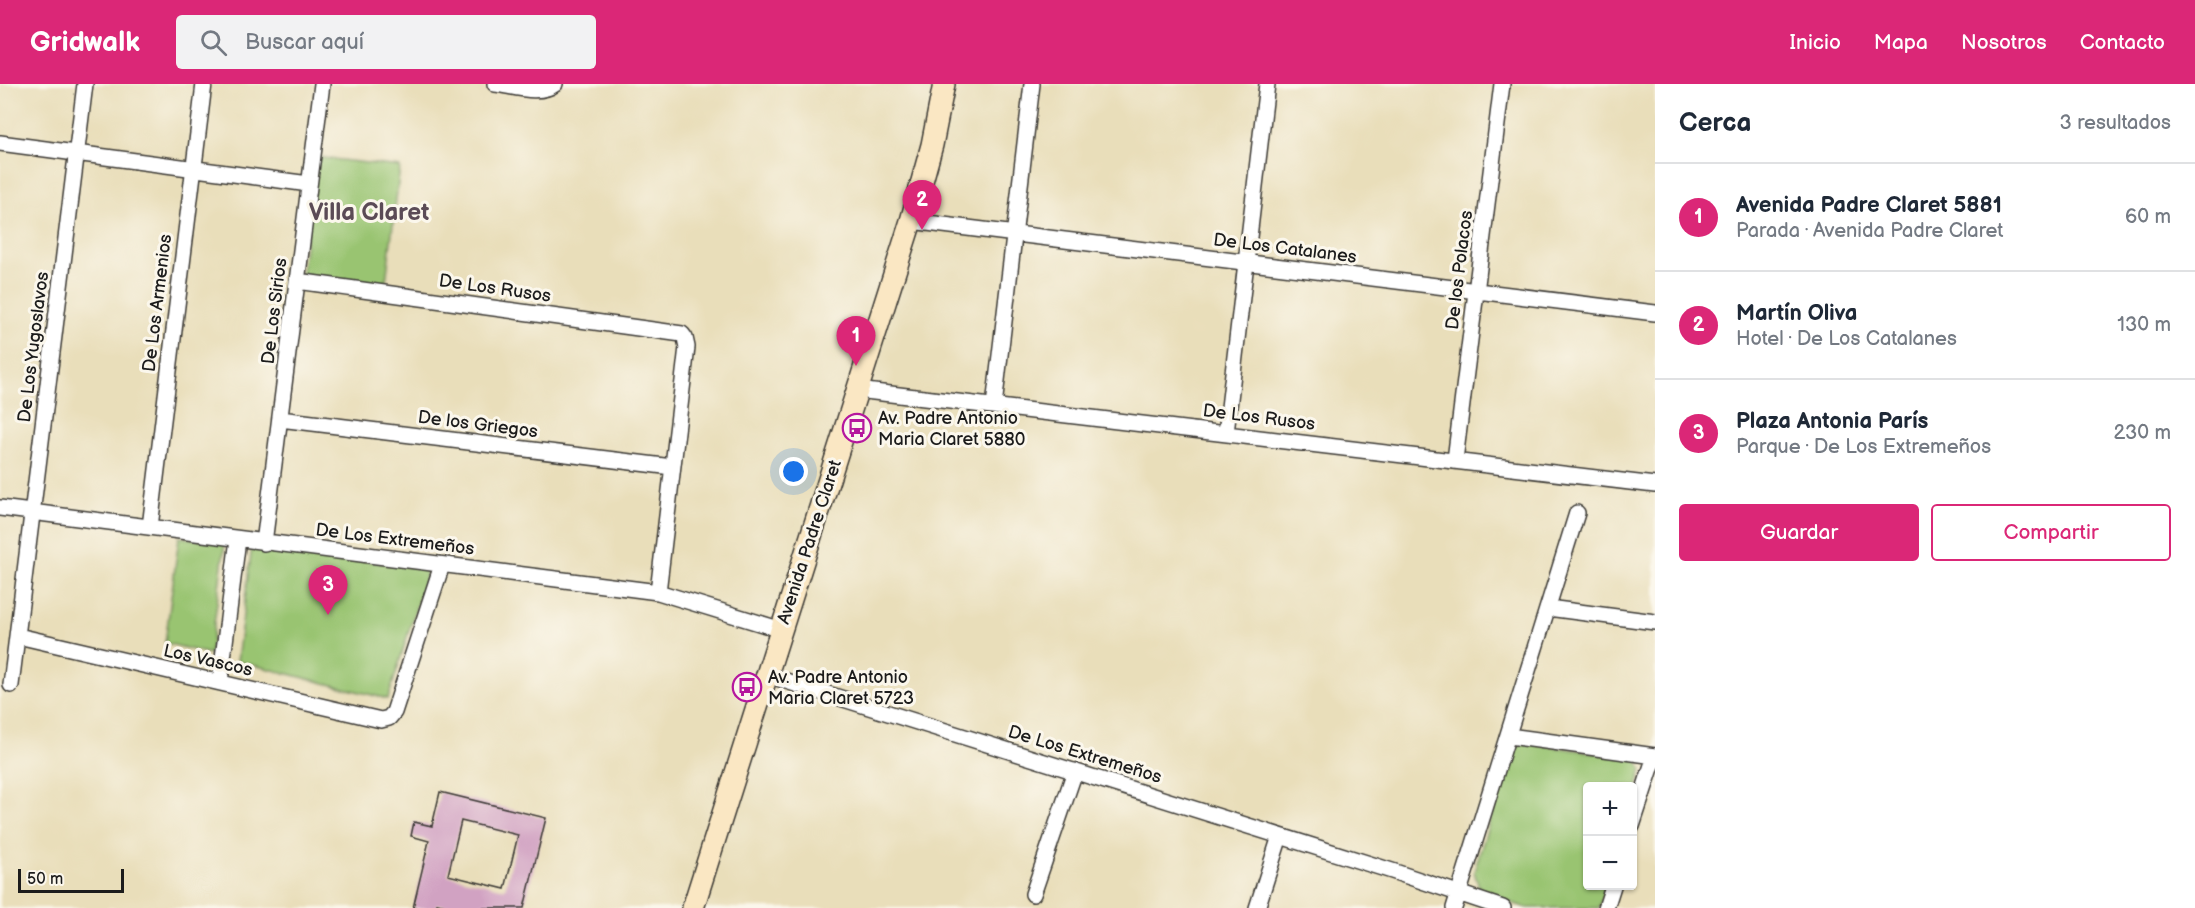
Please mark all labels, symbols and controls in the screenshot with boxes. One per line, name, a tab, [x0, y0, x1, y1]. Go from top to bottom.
search box	[176, 15, 596, 69]
text: Gridwalk	[30, 26, 140, 59]
icon: search	[197, 26, 230, 59]
text: Buscar aquí	[245, 29, 364, 56]
text: Inicio	[1790, 30, 1841, 55]
text: Mapa	[1874, 30, 1928, 55]
text: Nosotros	[1961, 30, 2047, 55]
text: Contacto	[2080, 30, 2165, 55]
text: Cerca	[1679, 108, 1751, 139]
text: 3 resultados	[2060, 111, 2171, 135]
pin: 2	[902, 180, 942, 230]
text: Avenida Padre Claret 5881	[1736, 192, 2002, 219]
district label: Villa Claret	[309, 198, 429, 227]
text: 1	[1694, 205, 1703, 229]
text: 60 m	[2125, 205, 2171, 229]
street label: De los Polacos	[1442, 209, 1477, 331]
text: Parada · Avenida Padre Claret	[1736, 219, 2003, 243]
street label: De Los Catalanes	[1212, 229, 1358, 268]
street label: De Los Armenios	[139, 233, 176, 373]
street label: De Los Sirios	[258, 257, 291, 365]
street label: De Los Yugoslavos	[14, 270, 53, 424]
street label: De Los Rusos	[437, 270, 552, 307]
text: Martín Oliva	[1736, 300, 1857, 327]
text: 2	[1693, 313, 1704, 337]
text: 130 m	[2117, 313, 2171, 337]
pin: 1	[836, 316, 876, 366]
text: Hotel · De Los Catalanes	[1736, 327, 1957, 351]
street label: De Los Rusos	[1202, 400, 1316, 435]
street label: De los Griegos	[417, 407, 539, 442]
place label: Av. Padre Antonio Maria Claret 5880	[878, 408, 1025, 450]
text: Plaza Antonia París	[1736, 408, 1928, 435]
bus stop icon: Av. Padre Antonio Maria Claret 5880	[841, 412, 873, 444]
text: 3	[1693, 421, 1704, 445]
text: 230 m	[2114, 421, 2171, 445]
text: Parque · De Los Extremeños	[1736, 435, 1991, 459]
street label: Avenida Padre Claret	[773, 457, 846, 627]
your location	[779, 457, 808, 486]
button: Guardar	[1679, 504, 1919, 561]
button: Compartir	[1931, 504, 2171, 561]
street label: De Los Extremeños	[314, 519, 476, 560]
pin: 3	[308, 566, 348, 615]
street label: Los Vascos	[161, 640, 255, 681]
place label: Av. Padre Antonio Maria Claret 5723	[768, 667, 914, 709]
bus stop icon: Av. Padre Antonio Maria Claret 5723	[731, 671, 763, 703]
street label: De Los Extremeños	[1005, 721, 1164, 788]
map controls	[1583, 782, 1637, 890]
button: +	[1583, 782, 1637, 836]
button: −	[1583, 836, 1637, 890]
scale bar	[18, 866, 124, 894]
text: 50 m	[27, 870, 63, 889]

